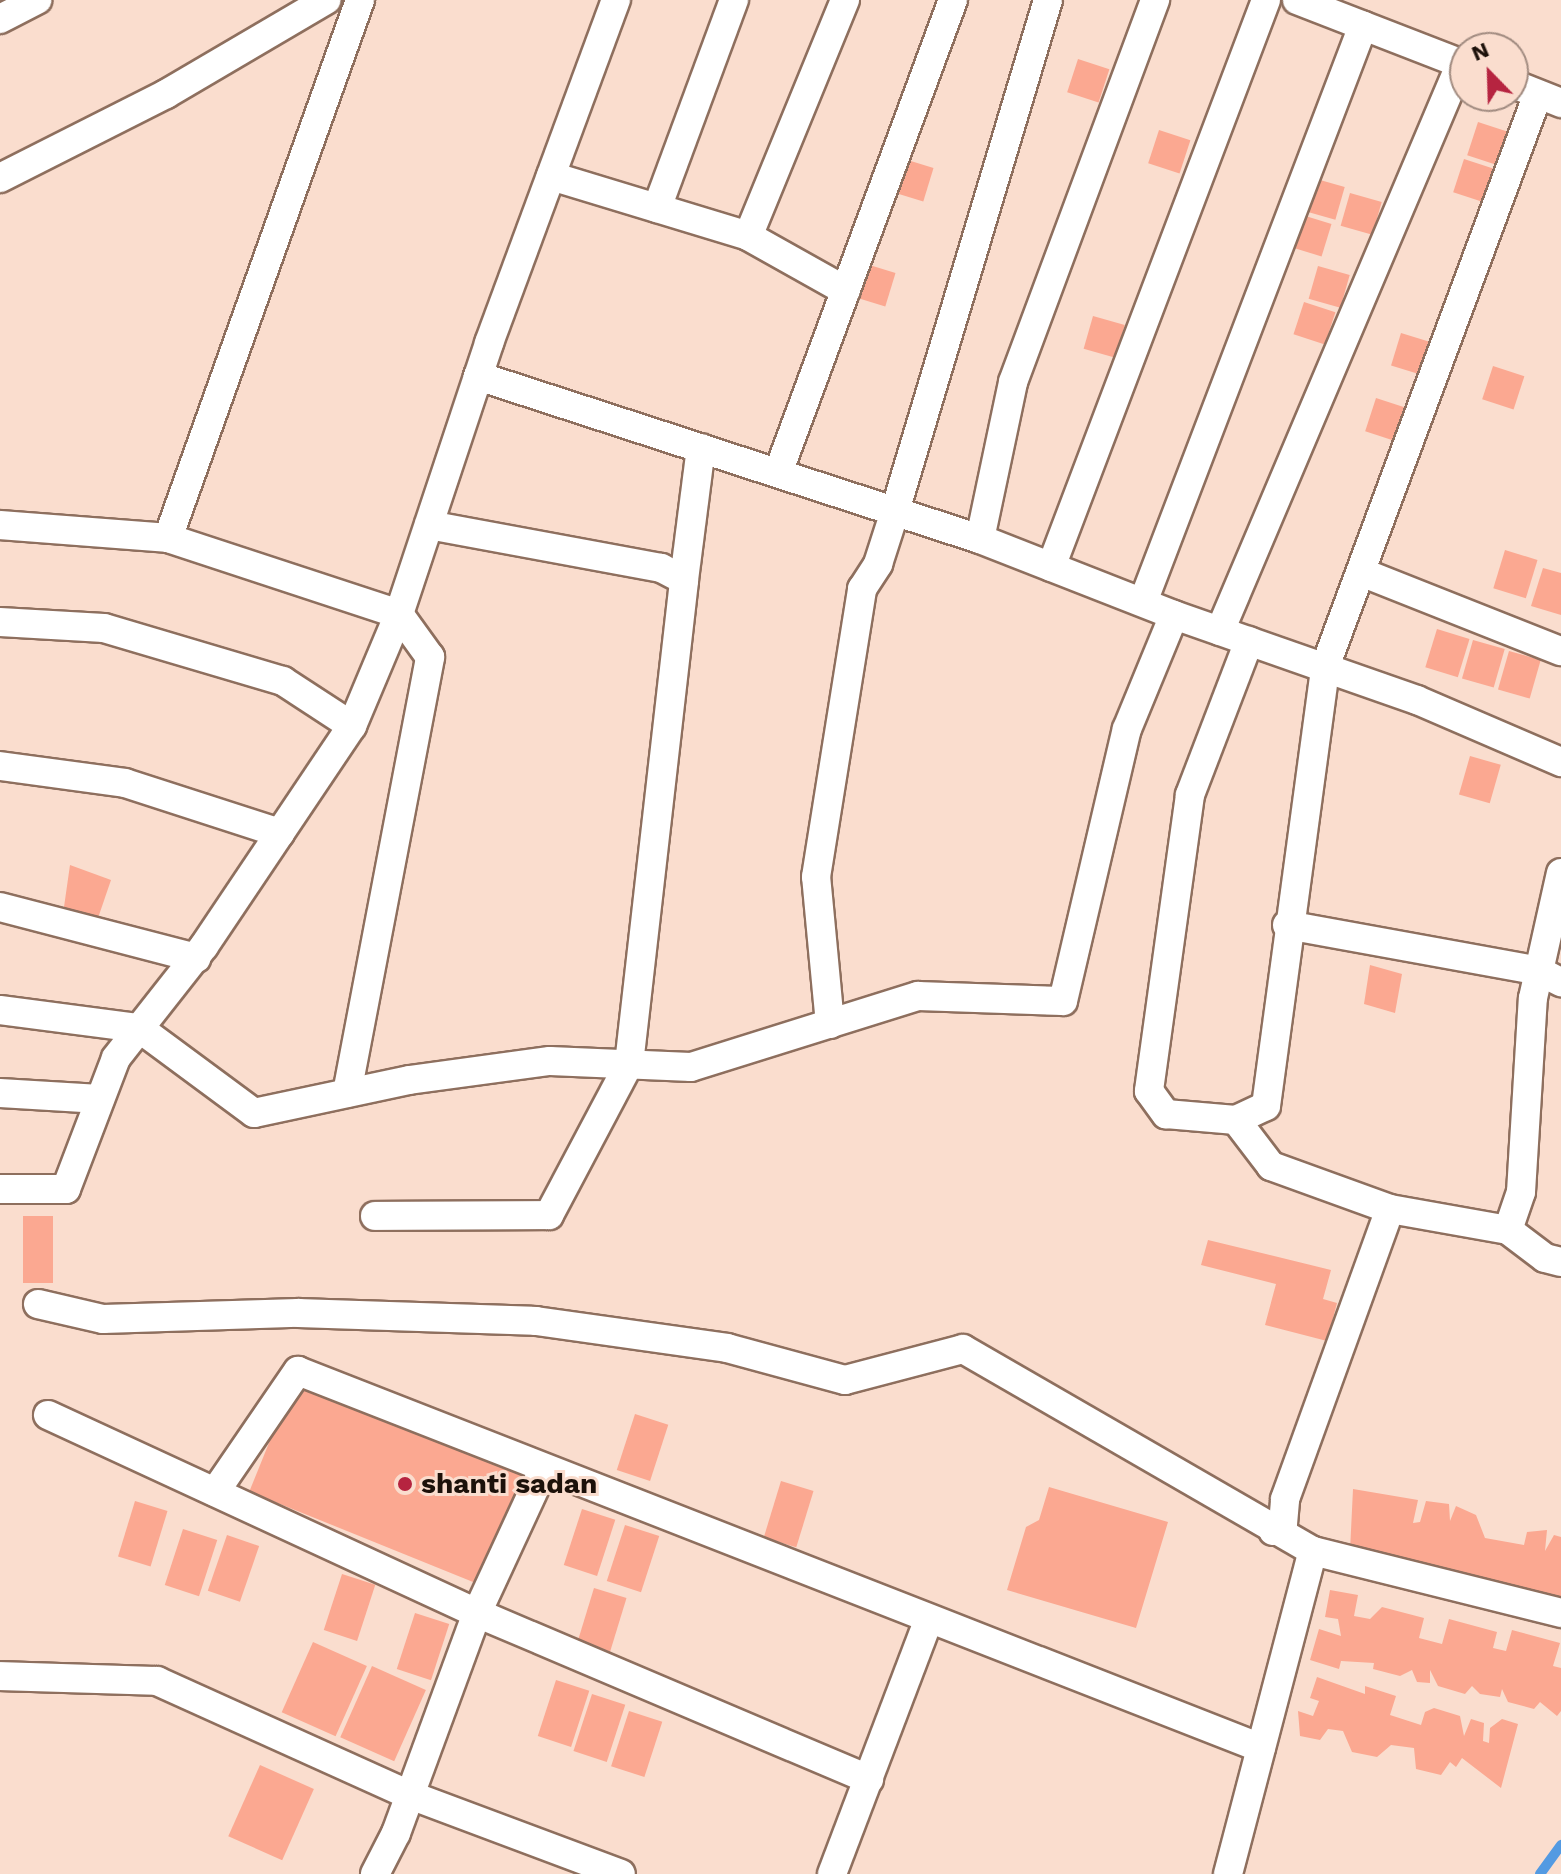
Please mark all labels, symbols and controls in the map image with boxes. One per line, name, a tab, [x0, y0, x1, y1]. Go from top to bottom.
north arrow	[1449, 32, 1529, 112]
text: N	[1468, 37, 1493, 66]
place label: shanti sadan	[421, 1467, 597, 1501]
marker: shanti sadan	[396, 1475, 414, 1493]

